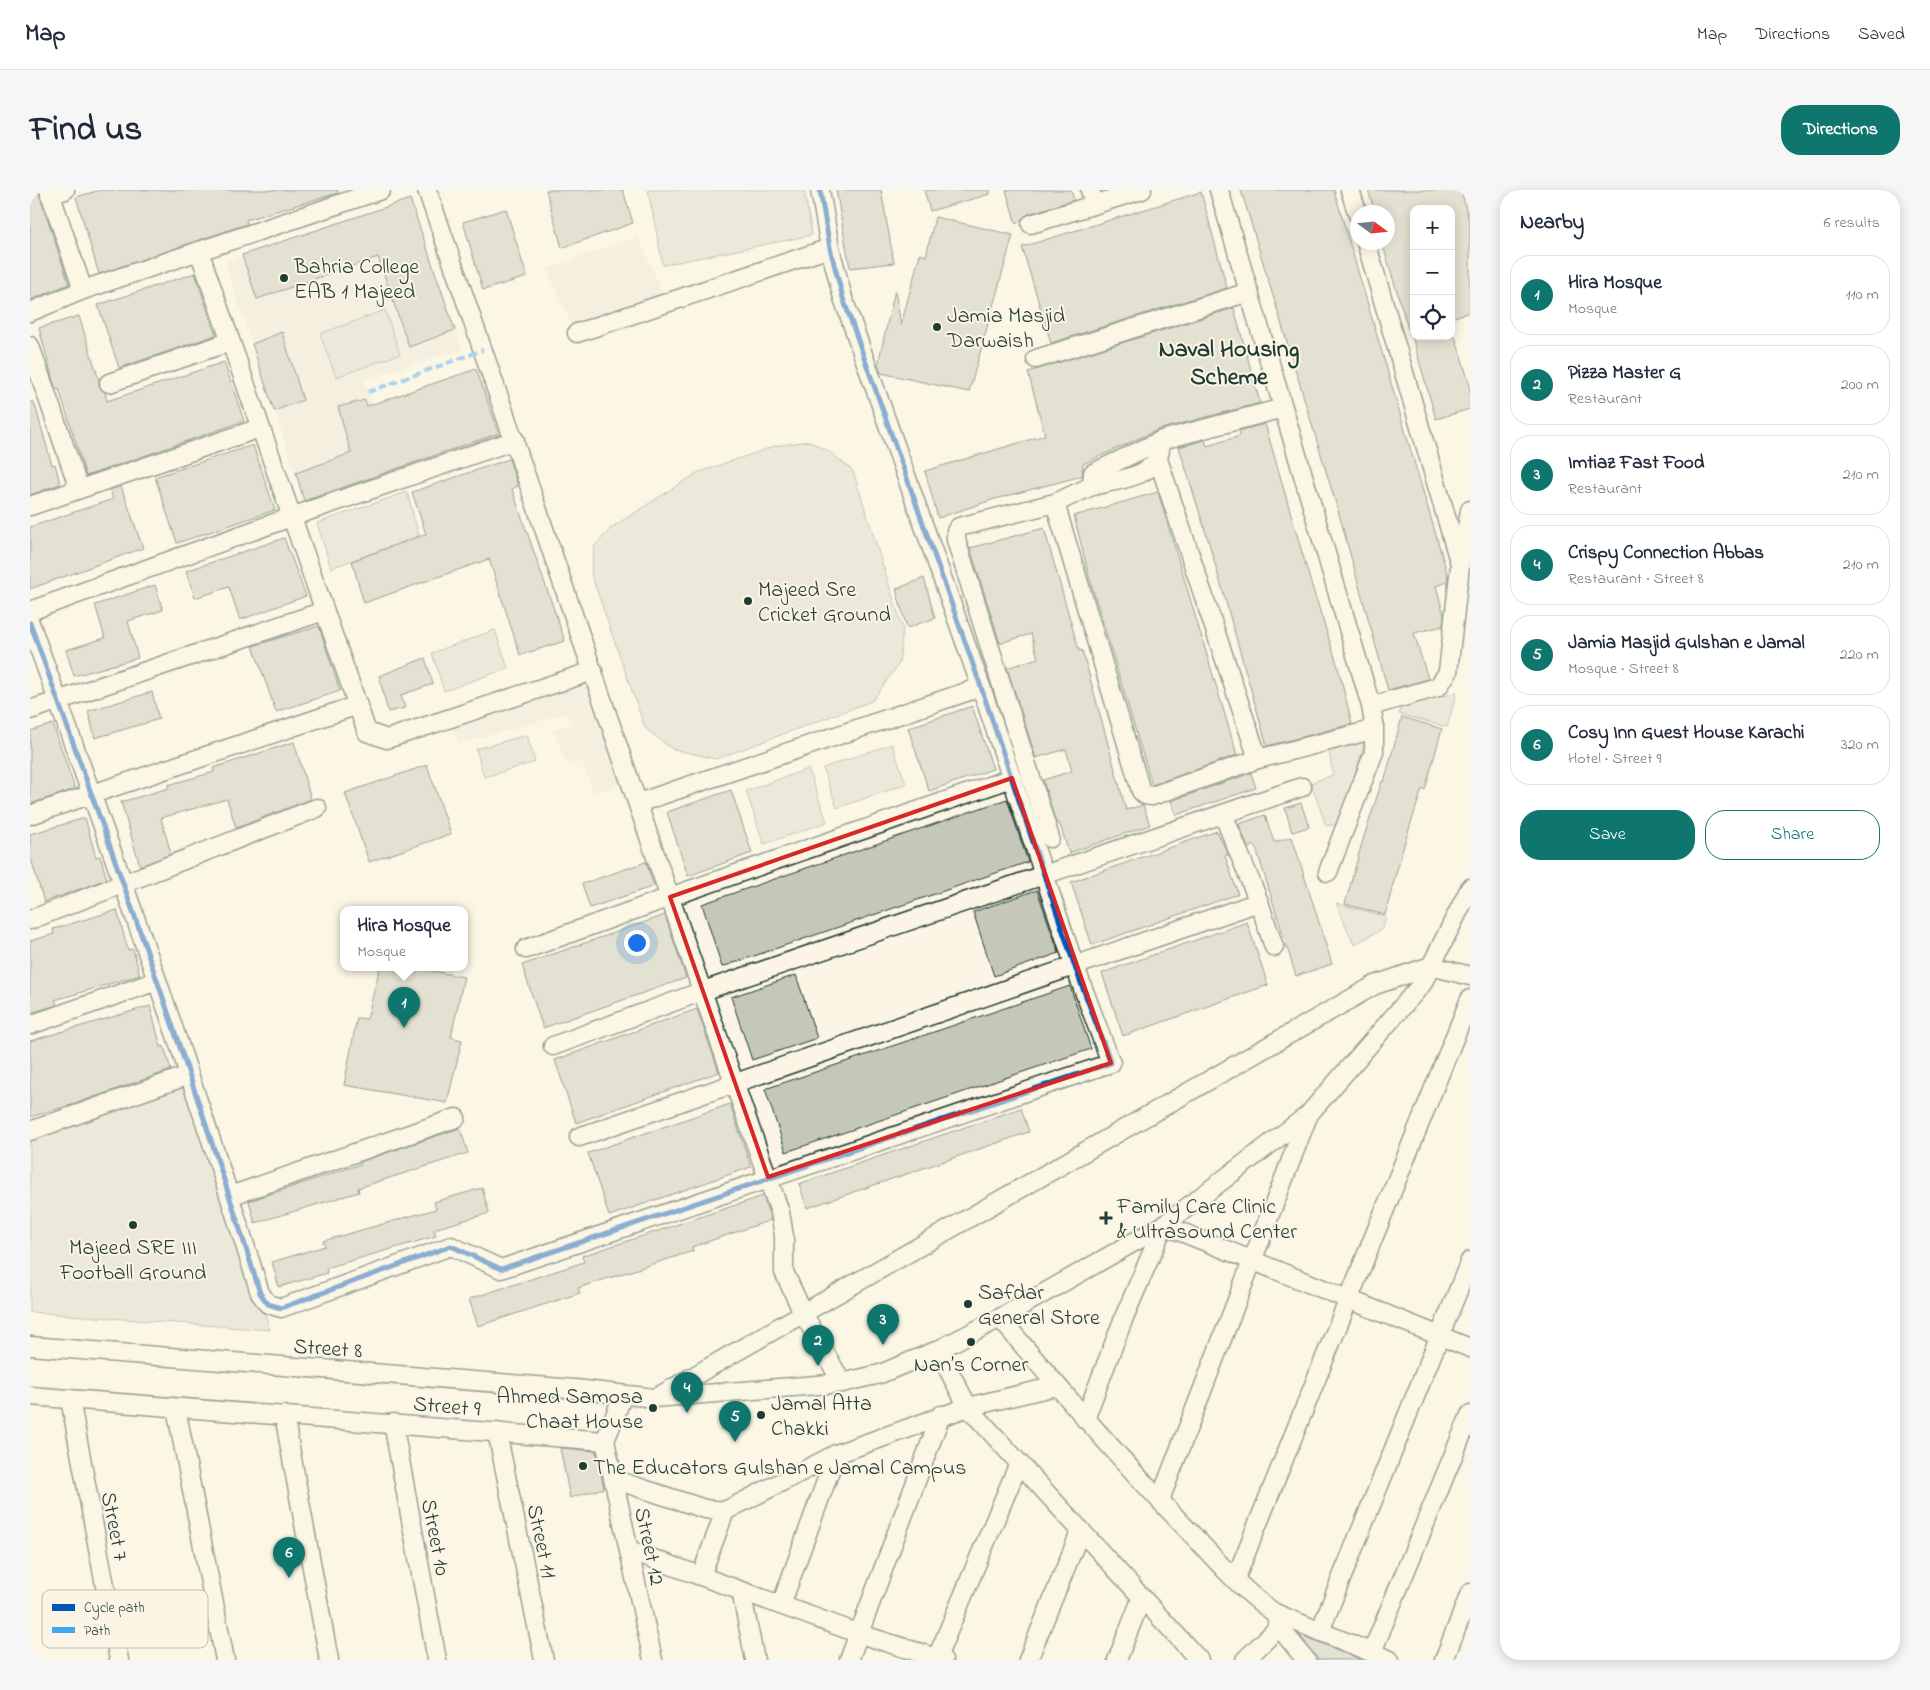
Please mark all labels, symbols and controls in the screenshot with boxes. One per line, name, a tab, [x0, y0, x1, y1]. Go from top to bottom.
text: Map	[25, 17, 66, 52]
text: Map	[1697, 22, 1727, 48]
text: Directions	[1755, 22, 1830, 48]
text: Saved	[1858, 22, 1905, 48]
text: Find us	[30, 105, 142, 156]
button: Directions	[1781, 105, 1900, 155]
north arrow	[1350, 205, 1395, 250]
map controls	[1410, 205, 1455, 340]
button: +	[1410, 205, 1455, 250]
text: Nearby	[1520, 208, 1584, 238]
text: 6 results	[1823, 211, 1880, 235]
button: −	[1410, 250, 1455, 295]
place label: Bahria College EAB 1 Majeed	[293, 252, 419, 309]
text: Hira Mosque	[1568, 270, 1662, 297]
marker: Bahria College EAB 1 Majeed	[278, 272, 290, 284]
text: 1	[1534, 283, 1540, 307]
text: 110 m	[1845, 283, 1879, 307]
button: locate	[1410, 295, 1455, 340]
text: Mosque	[1568, 297, 1617, 321]
place label: Jamia Masjid Darwaish	[946, 301, 1065, 358]
marker: Jamia Masjid Darwaish	[931, 321, 943, 333]
district label: Naval Housing Scheme	[1159, 333, 1300, 396]
text: Pizza Master G	[1568, 360, 1681, 387]
text: 2	[1533, 373, 1541, 397]
text: 200 m	[1841, 373, 1879, 397]
text: Restaurant	[1568, 387, 1642, 411]
text: Imtiaz Fast Food	[1568, 450, 1704, 477]
text: 3	[1534, 463, 1540, 487]
text: 210 m	[1843, 463, 1879, 487]
text: Restaurant	[1568, 477, 1642, 501]
text: Crispy Connection Abbas	[1568, 540, 1764, 567]
text: 4	[1534, 553, 1540, 577]
text: 210 m	[1843, 553, 1879, 577]
text: Restaurant · Street 8	[1568, 567, 1704, 591]
place label: Majeed Sre Cricket Ground	[758, 575, 891, 632]
marker: Majeed Sre Cricket Ground	[742, 595, 754, 607]
text: Jamia Masjid Gulshan e Jamal	[1568, 630, 1805, 657]
text: 5	[1532, 643, 1542, 667]
text: 220 m	[1840, 643, 1879, 667]
text: Mosque · Street 8	[1568, 657, 1679, 681]
text: Cosy Inn Guest House Karachi	[1568, 720, 1804, 747]
text: 6	[1533, 733, 1541, 757]
text: 320 m	[1841, 733, 1879, 757]
text: Hotel · Street 9	[1568, 747, 1661, 771]
button: Save	[1520, 810, 1695, 860]
button: Share	[1705, 810, 1880, 860]
popup	[340, 906, 468, 971]
text: Hira Mosque	[357, 913, 451, 940]
your location	[624, 930, 650, 956]
text: Mosque	[357, 940, 406, 964]
pin: 1	[388, 987, 420, 1028]
place label: Family Care Clinic & Ultrasound Center	[1116, 1192, 1297, 1249]
marker: Family Care Clinic & Ultrasound Center	[1099, 1211, 1113, 1225]
marker: Majeed SRE III Football Ground	[127, 1219, 139, 1231]
place label: Majeed SRE III Football Ground	[59, 1233, 206, 1290]
place label: Safdar General Store	[978, 1278, 1100, 1335]
marker: Safdar General Store	[962, 1298, 974, 1310]
pin: 3	[867, 1304, 899, 1345]
pin: 2	[802, 1325, 834, 1366]
street label: Street 8	[292, 1332, 363, 1368]
marker: Nan’s Corner	[965, 1336, 977, 1348]
place label: Nan’s Corner	[914, 1350, 1028, 1382]
pin: 4	[671, 1372, 703, 1413]
place label: Ahmed Samosa Chaat House	[497, 1382, 643, 1439]
street label: Street 9	[412, 1389, 482, 1427]
place label: Jamal Atta Chakki	[771, 1389, 872, 1446]
pin: 5	[719, 1401, 751, 1442]
marker: Ahmed Samosa Chaat House	[647, 1402, 659, 1414]
marker: Jamal Atta Chakki	[755, 1409, 767, 1421]
place label: The Educators Gulshan e Jamal Campus	[593, 1453, 966, 1485]
marker: The Educators Gulshan e Jamal Campus	[577, 1460, 589, 1472]
street label: Street 7	[91, 1489, 135, 1564]
street label: Street 10	[411, 1497, 457, 1579]
street label: Street 11	[517, 1502, 564, 1582]
street label: Street 12	[624, 1505, 672, 1589]
pin: 6	[273, 1537, 305, 1578]
legend	[42, 1590, 208, 1648]
text: Cycle path	[84, 1598, 145, 1620]
text: Path	[84, 1621, 110, 1642]

